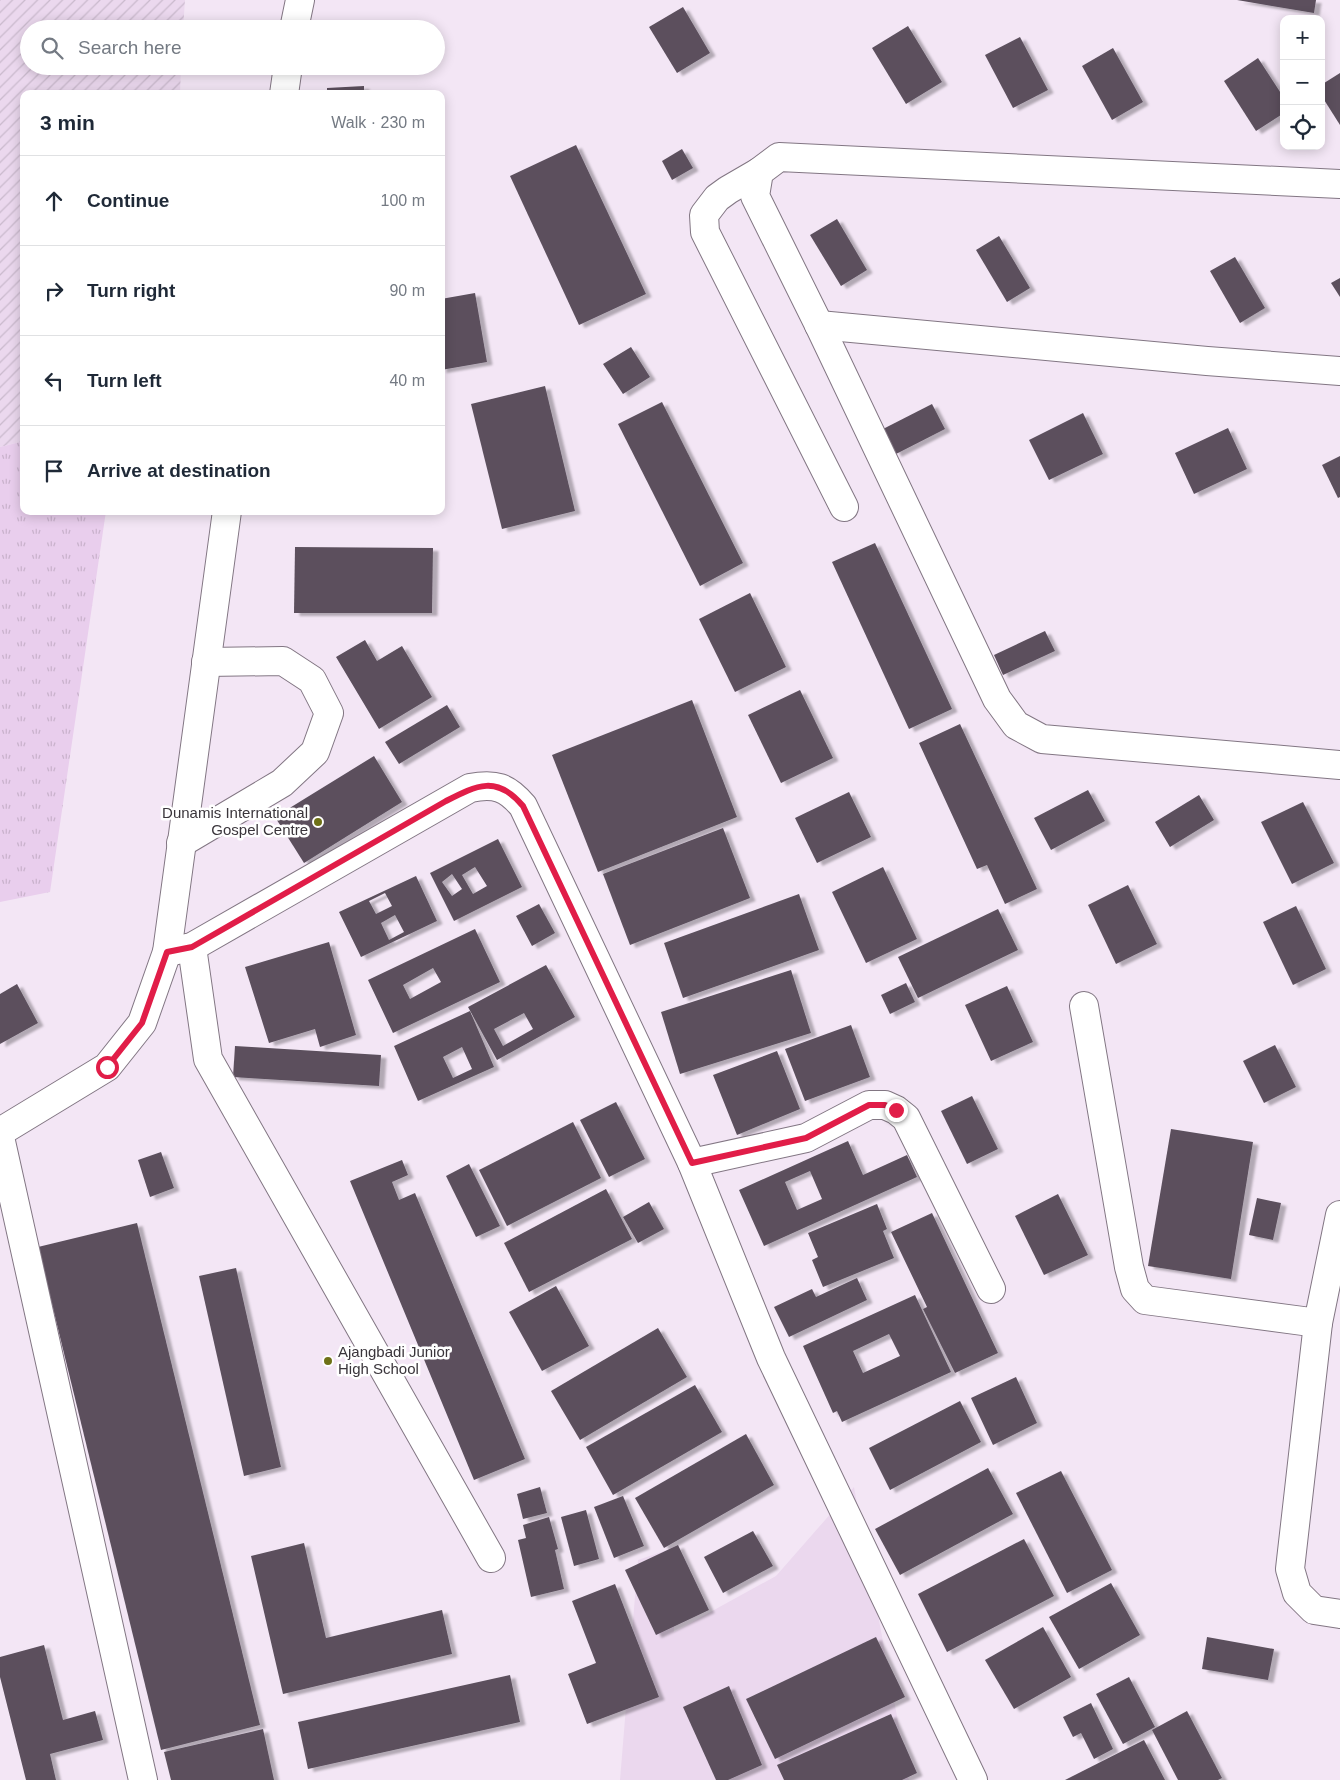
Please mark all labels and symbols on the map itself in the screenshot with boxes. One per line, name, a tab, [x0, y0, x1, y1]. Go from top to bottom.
place label: Dunamis International Gospel Centre	[162, 804, 308, 838]
marker: Dunamis International Gospel Centre	[312, 816, 324, 828]
route start	[96, 1056, 119, 1079]
route end	[885, 1099, 908, 1122]
place label: Ajangbadi Junior High School	[338, 1343, 450, 1377]
marker: Ajangbadi Junior High School	[322, 1355, 334, 1367]

